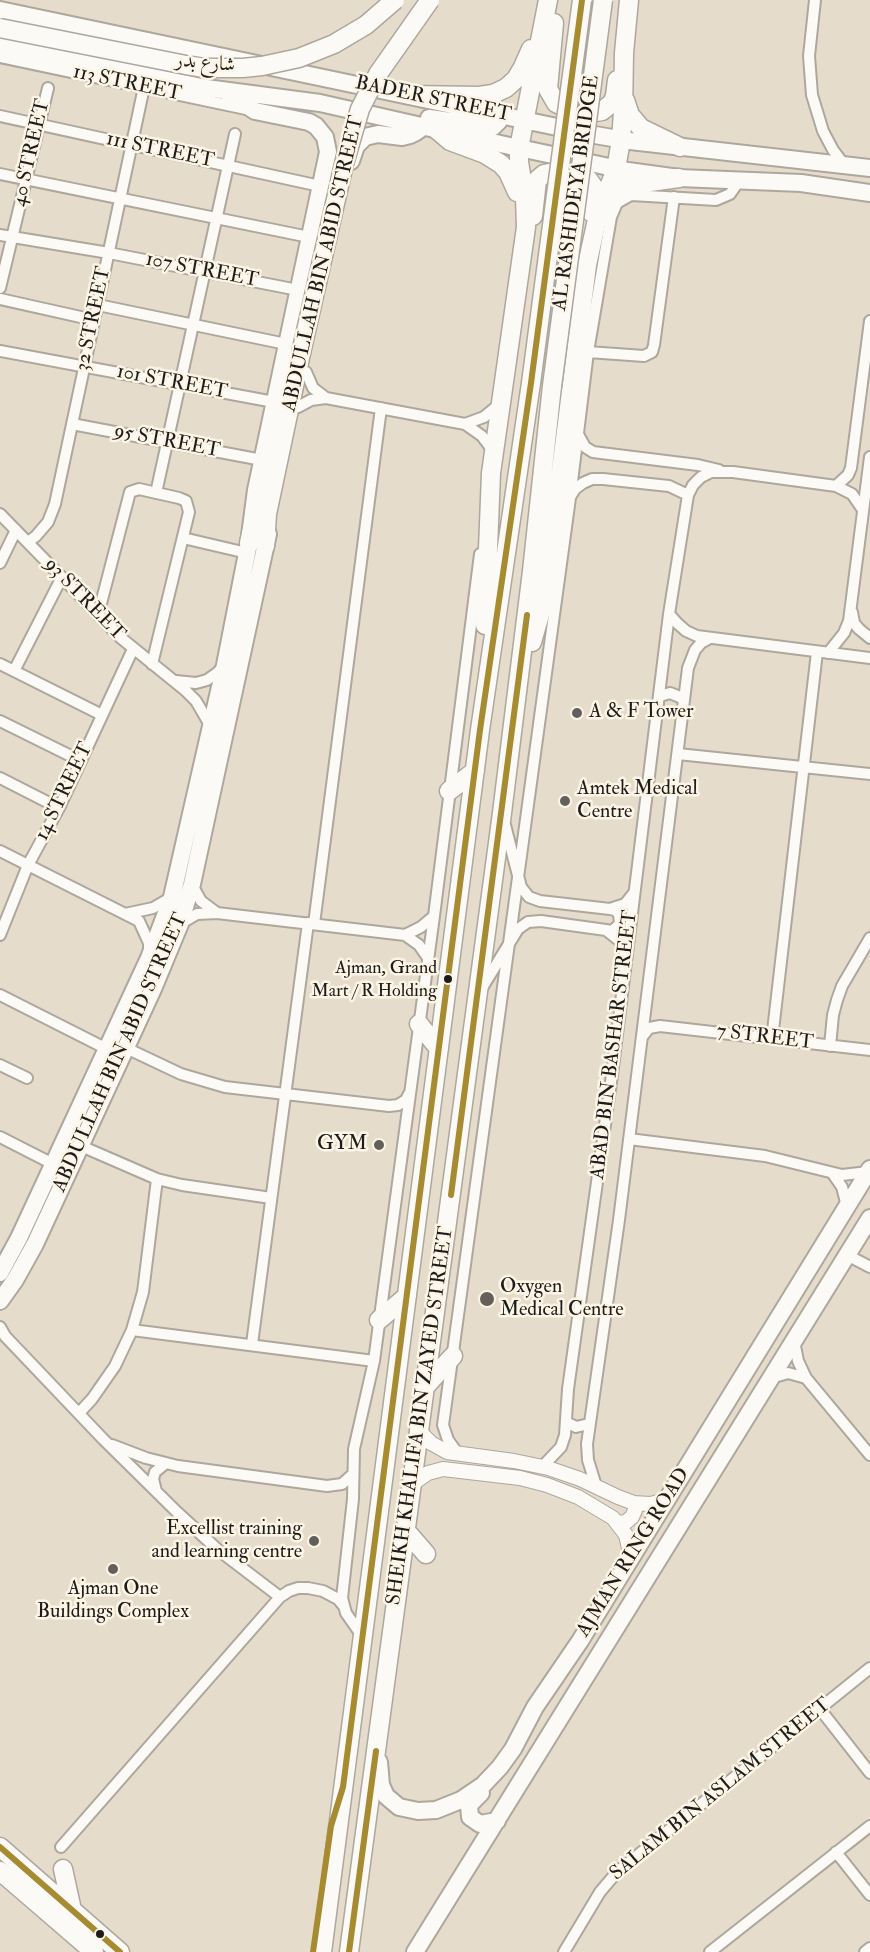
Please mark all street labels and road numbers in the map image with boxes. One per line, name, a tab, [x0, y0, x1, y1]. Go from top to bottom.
street label: شارع بدر	[174, 49, 236, 79]
street label: 113 STREET	[71, 61, 183, 107]
street label: BADER STREET	[353, 72, 513, 128]
street label: AL RASHIDEYA BRIDGE	[549, 74, 605, 312]
street label: 40 STREET	[8, 97, 56, 209]
street label: ABDULLAH BIN ABID STREET	[278, 114, 370, 414]
street label: 111 STREET	[104, 128, 216, 174]
street label: 107 STREET	[143, 248, 261, 294]
street label: 32 STREET	[71, 265, 117, 373]
street label: 101 STREET	[115, 360, 229, 406]
street label: 95 STREET	[112, 420, 222, 464]
street label: 93 STREET	[39, 554, 129, 646]
street label: 14 STREET	[31, 739, 99, 845]
street label: ABAD BIN BASHAR STREET	[587, 909, 643, 1181]
street label: ABDULLAH BIN ABID STREET	[48, 910, 194, 1196]
street label: 7 STREET	[715, 1020, 815, 1056]
street label: SHEIKH KHALIFA BIN ZAYED STREET	[383, 1225, 459, 1607]
street label: AJMAN RING ROAD	[572, 1464, 696, 1642]
street label: SALAM BIN ASLAM STREET	[606, 1693, 836, 1887]

